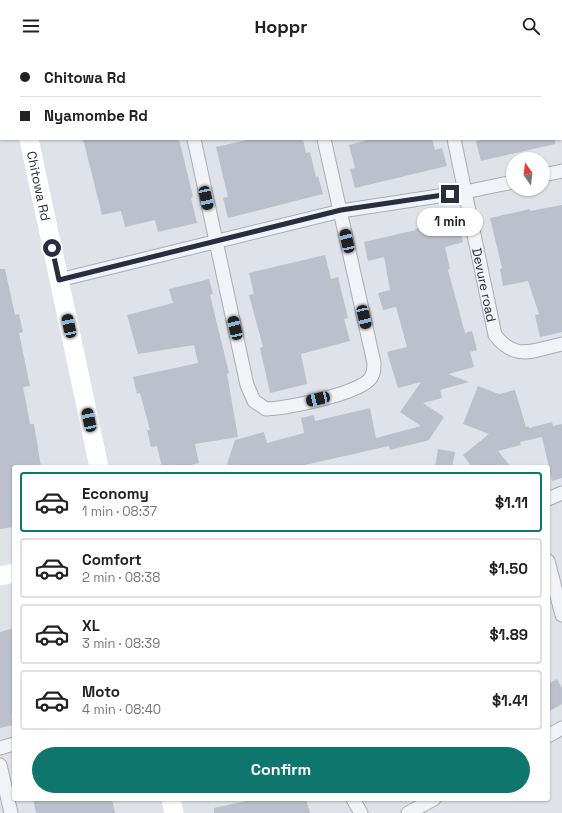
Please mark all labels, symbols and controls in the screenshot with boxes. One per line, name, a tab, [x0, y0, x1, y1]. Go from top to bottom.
icon: menu	[20, 15, 42, 37]
text: Hoppr	[255, 15, 307, 38]
icon: search	[520, 15, 542, 37]
text: Chitowa Rd	[44, 68, 126, 87]
text: Nyamombe Rd	[44, 106, 148, 125]
street label: Chitowa Rd	[23, 149, 55, 222]
north arrow	[506, 152, 550, 196]
map controls	[506, 152, 550, 196]
car	[198, 185, 214, 211]
route end	[441, 185, 459, 203]
callout: 1 min	[417, 208, 483, 236]
text: 1 min	[434, 213, 466, 230]
car	[338, 228, 356, 254]
route start	[43, 239, 61, 257]
street label: Devure road	[468, 246, 501, 323]
car	[355, 304, 373, 330]
car	[61, 313, 77, 339]
car	[226, 315, 244, 341]
car	[305, 390, 331, 408]
car	[81, 407, 97, 433]
icon: car	[34, 484, 70, 520]
text: Economy	[82, 484, 149, 503]
text: $1.11	[495, 493, 528, 512]
text: 1 min · 08:37	[82, 503, 157, 520]
icon: car	[34, 550, 70, 586]
text: Comfort	[82, 550, 142, 569]
text: $1.50	[489, 559, 528, 578]
text: 2 min · 08:38	[82, 569, 160, 586]
icon: car	[34, 616, 70, 652]
text: XL	[82, 616, 100, 635]
text: $1.89	[489, 625, 528, 644]
text: 3 min · 08:39	[82, 635, 160, 652]
icon: car	[34, 682, 70, 718]
text: Moto	[82, 682, 120, 701]
text: $1.41	[492, 691, 528, 710]
text: 4 min · 08:40	[82, 701, 161, 718]
button: Confirm	[32, 747, 530, 793]

